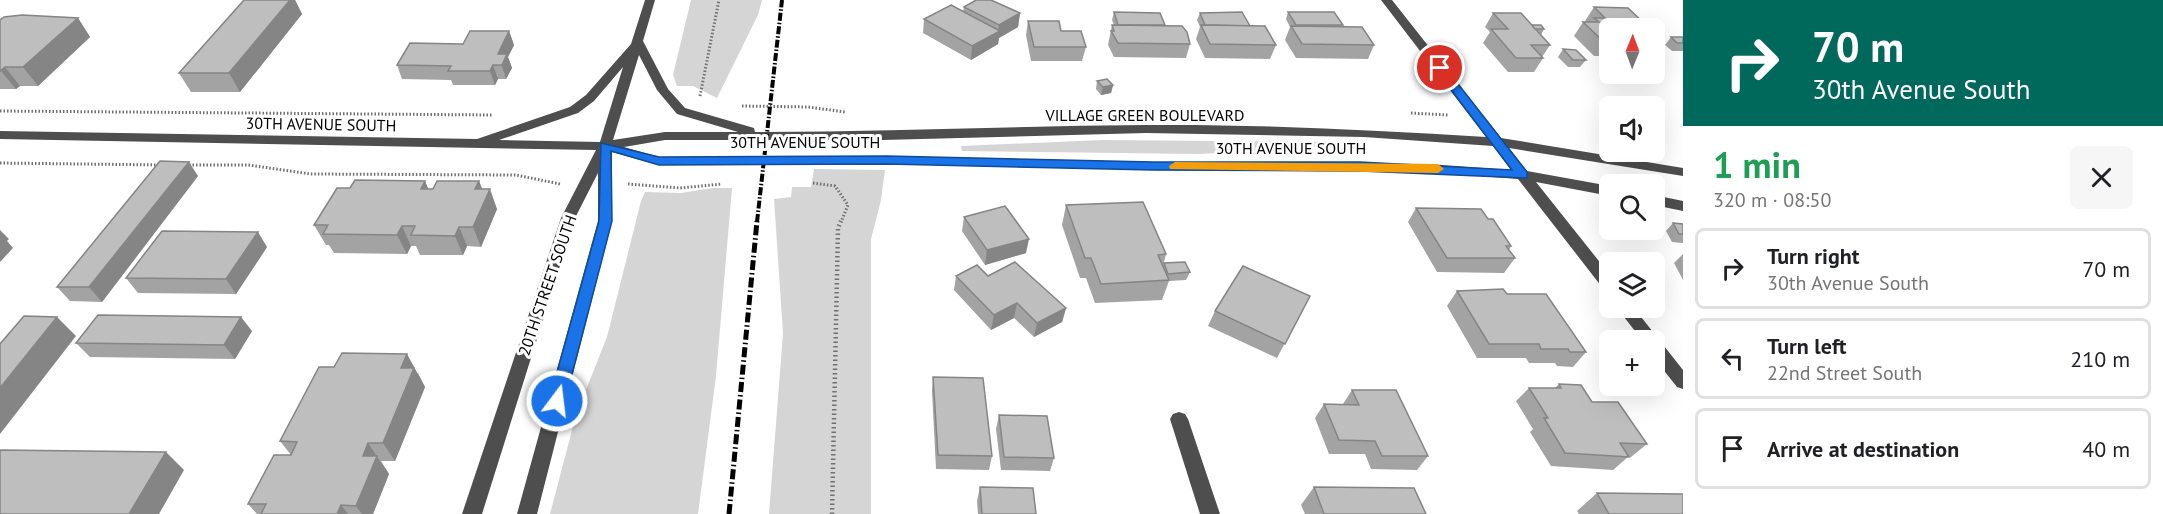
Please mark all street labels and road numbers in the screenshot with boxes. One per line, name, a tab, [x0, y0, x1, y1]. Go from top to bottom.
street label: VILLAGE GREEN BOULEVARD	[1045, 105, 1244, 125]
street label: 30TH AVENUE SOUTH	[245, 113, 397, 135]
street label: 30TH AVENUE SOUTH	[730, 132, 880, 152]
street label: 30TH AVENUE SOUTH	[1216, 138, 1366, 158]
street label: 20TH STREET SOUTH	[514, 212, 580, 358]

